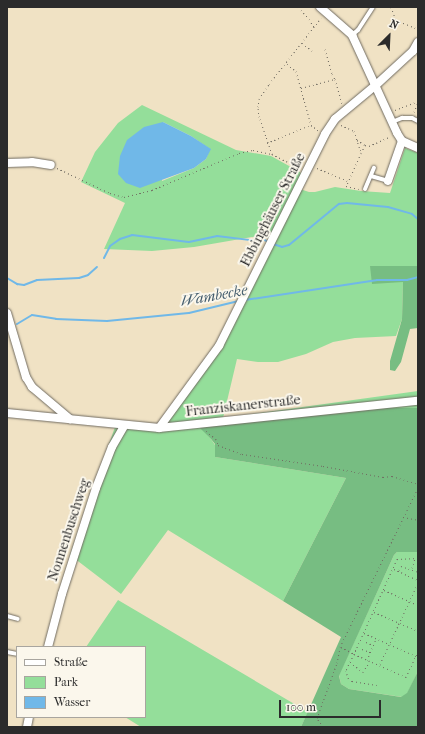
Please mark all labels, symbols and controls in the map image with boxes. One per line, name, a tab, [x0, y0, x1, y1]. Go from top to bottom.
north arrow	[369, 16, 409, 56]
text: N	[388, 17, 401, 32]
street label: Ebbinghäuser Straße	[237, 150, 309, 270]
water label: Wambecke	[179, 281, 249, 311]
street label: Franziskanerstraße	[185, 392, 301, 420]
street label: Nonnenbuschweg	[44, 476, 94, 584]
legend	[16, 646, 146, 718]
text: Straße	[54, 655, 88, 669]
text: Park	[54, 675, 78, 689]
scale bar	[281, 692, 383, 718]
text: Wasser	[54, 695, 90, 709]
text: 100 m	[286, 700, 316, 714]

